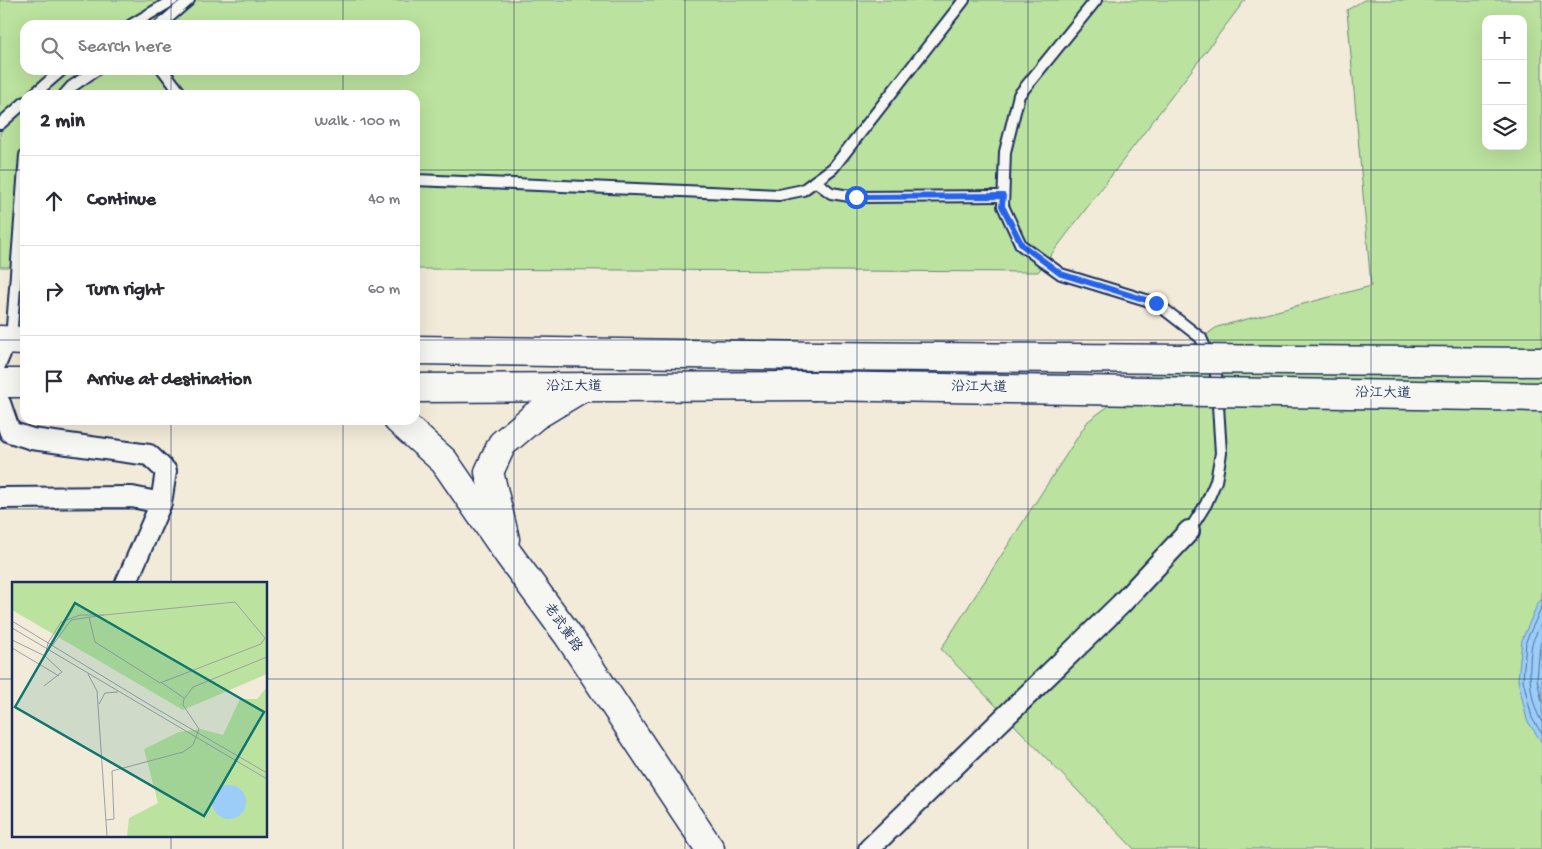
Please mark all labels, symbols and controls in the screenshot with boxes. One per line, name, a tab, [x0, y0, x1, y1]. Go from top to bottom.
map controls	[1482, 15, 1527, 150]
button: +	[1482, 15, 1527, 60]
search box	[20, 20, 420, 75]
icon: search	[38, 34, 66, 62]
text: Search here	[78, 36, 172, 59]
button: −	[1482, 60, 1527, 105]
button: layers	[1482, 105, 1527, 150]
text: 2 min	[40, 110, 85, 135]
text: Walk · 100 m	[314, 113, 400, 132]
route start	[845, 186, 868, 209]
icon: ahead	[40, 187, 68, 215]
text: Continue	[87, 189, 156, 212]
text: 40 m	[368, 191, 400, 210]
icon: right	[40, 277, 68, 305]
text: Turn right	[87, 279, 163, 302]
text: 60 m	[368, 281, 400, 300]
route end	[1145, 292, 1168, 315]
icon: arrive	[40, 367, 68, 395]
text: Arrive at destination	[87, 369, 251, 392]
street label: 沿江大道	[546, 379, 602, 396]
street label: 沿江大道	[951, 379, 1007, 397]
street label: 沿江大道	[1355, 385, 1411, 403]
inset map	[12, 582, 268, 836]
street label: 老武黄路	[539, 600, 586, 656]

